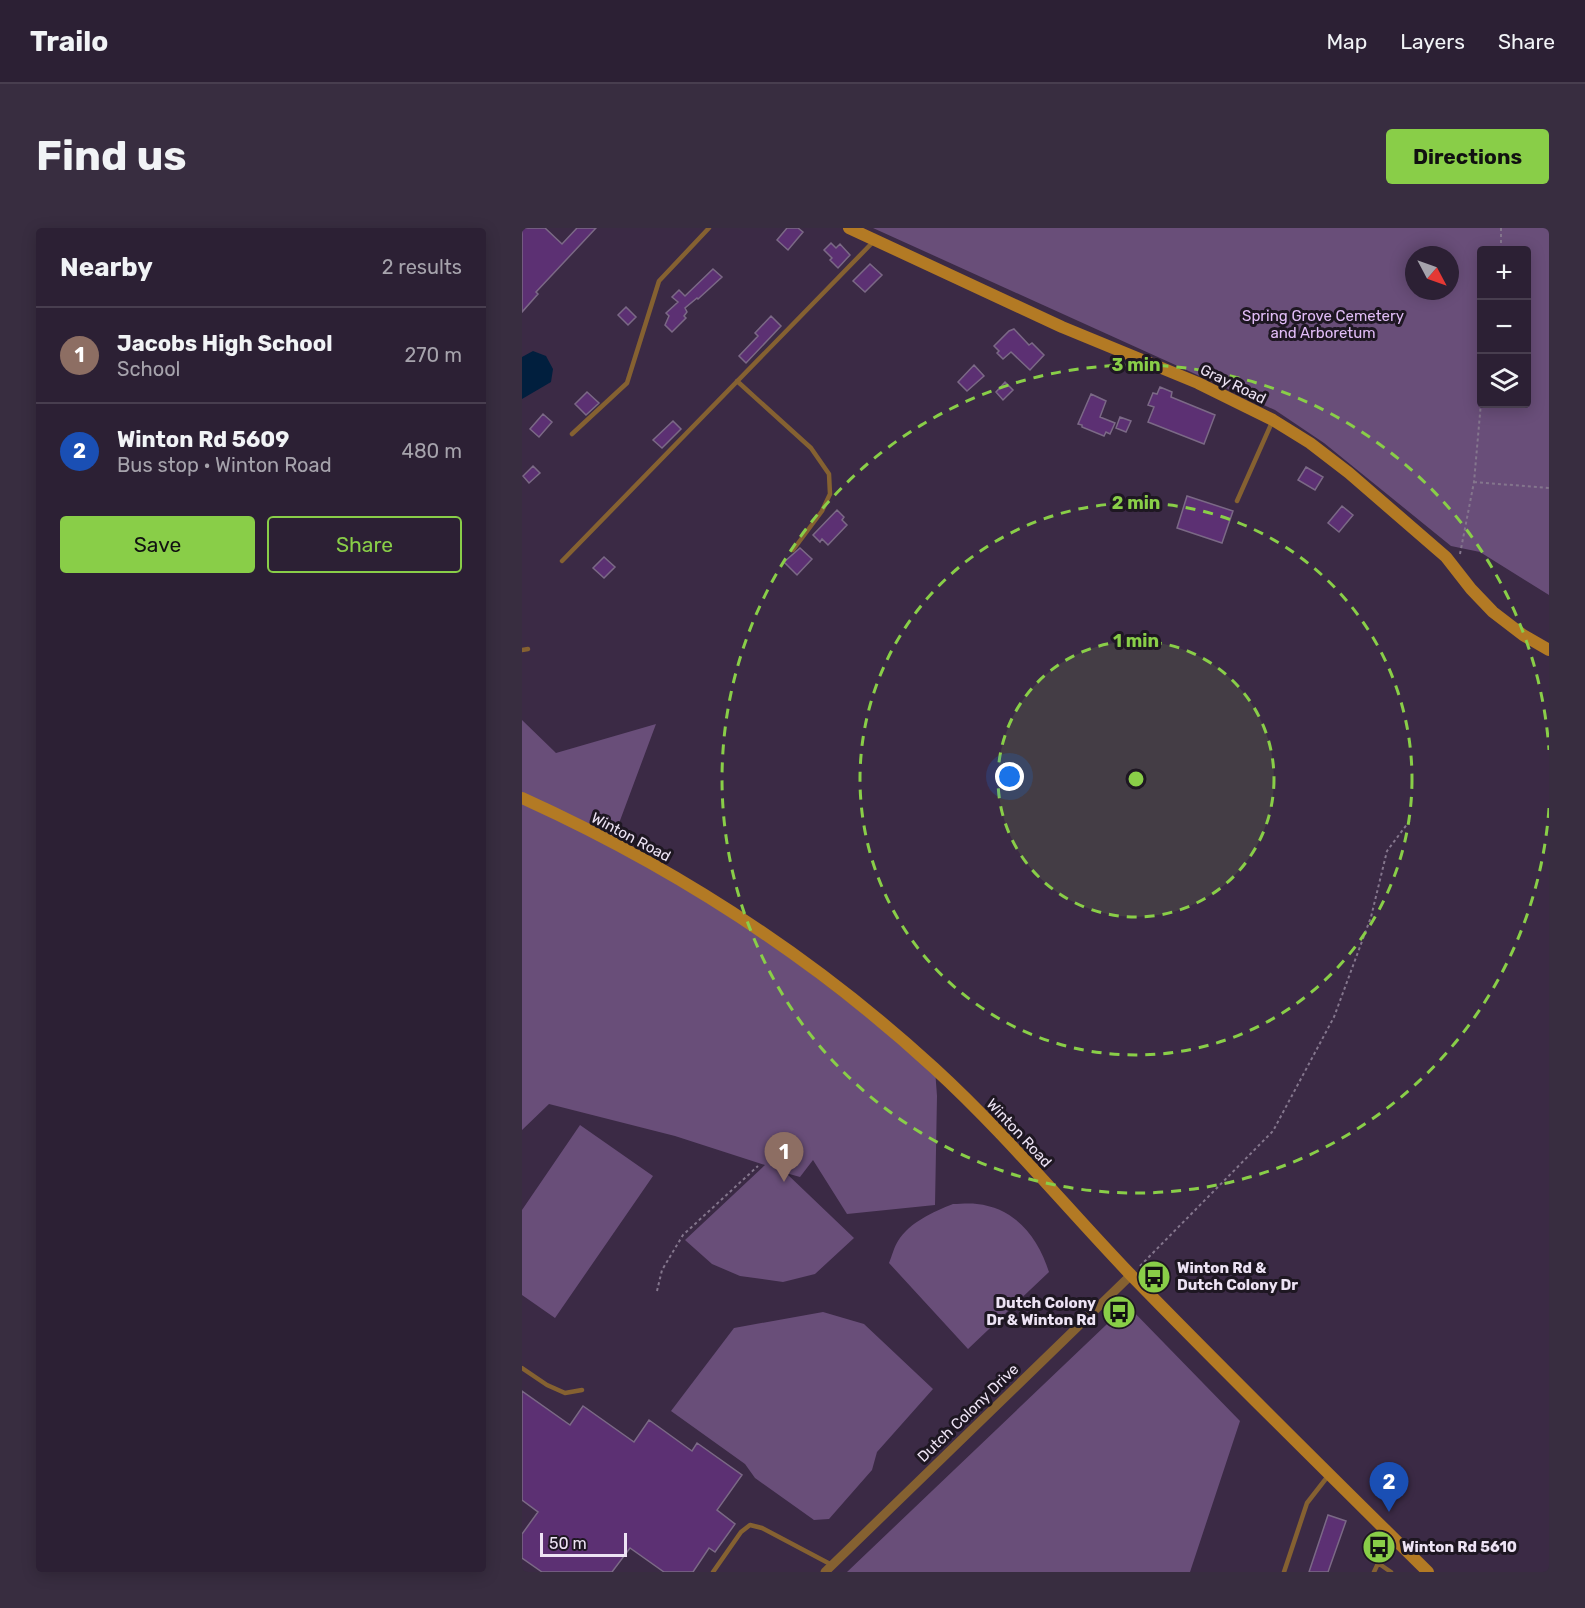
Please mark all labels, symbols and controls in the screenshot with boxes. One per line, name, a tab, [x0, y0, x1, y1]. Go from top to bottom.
text: Trailo	[30, 25, 108, 58]
text: Map	[1326, 29, 1367, 54]
text: Layers	[1400, 29, 1465, 54]
text: Share	[1498, 29, 1555, 54]
button: Directions	[1386, 129, 1549, 184]
text: Find us	[36, 131, 187, 181]
north arrow	[1405, 246, 1459, 300]
map controls	[1477, 246, 1531, 408]
button: +	[1477, 246, 1531, 300]
text: Nearby	[60, 252, 153, 283]
text: 2 results	[382, 255, 462, 279]
button: −	[1477, 300, 1531, 354]
park label: Spring Grove Cemetery and Arboretum	[1242, 307, 1404, 342]
text: Jacobs High School	[117, 330, 333, 357]
text: 1	[75, 343, 84, 367]
text: 270 m	[405, 343, 462, 367]
text: 3 min	[1112, 354, 1160, 376]
button: layers	[1477, 354, 1531, 408]
text: School	[117, 357, 180, 381]
street label: Gray Road	[1197, 360, 1269, 408]
text: Winton Rd 5609	[117, 426, 289, 453]
text: 2	[73, 439, 86, 463]
text: 480 m	[401, 439, 462, 463]
text: Bus stop · Winton Road	[117, 453, 332, 477]
text: 2 min	[1112, 492, 1160, 514]
button: Save	[60, 516, 255, 573]
button: Share	[267, 516, 462, 573]
text: 1 min	[1113, 630, 1159, 652]
your location	[995, 762, 1024, 791]
centre of rings	[1126, 769, 1146, 789]
street label: Winton Road	[588, 809, 674, 865]
street label: Winton Road	[983, 1095, 1055, 1171]
pin: 1	[764, 1132, 804, 1182]
bus stop icon: Winton Rd & Dutch Colony Dr	[1136, 1259, 1172, 1295]
place label: Winton Rd & Dutch Colony Dr	[1177, 1259, 1298, 1294]
place label: Dutch Colony Dr & Winton Rd	[986, 1294, 1096, 1329]
bus stop icon: Dutch Colony Dr & Winton Rd	[1101, 1294, 1137, 1330]
street label: Dutch Colony Drive	[914, 1360, 1022, 1466]
pin: 2	[1370, 1462, 1408, 1512]
bus stop icon: Winton Rd 5610	[1361, 1529, 1397, 1565]
scale bar	[540, 1530, 627, 1558]
text: 50 m	[549, 1534, 587, 1553]
place label: Winton Rd 5610	[1402, 1538, 1517, 1556]

